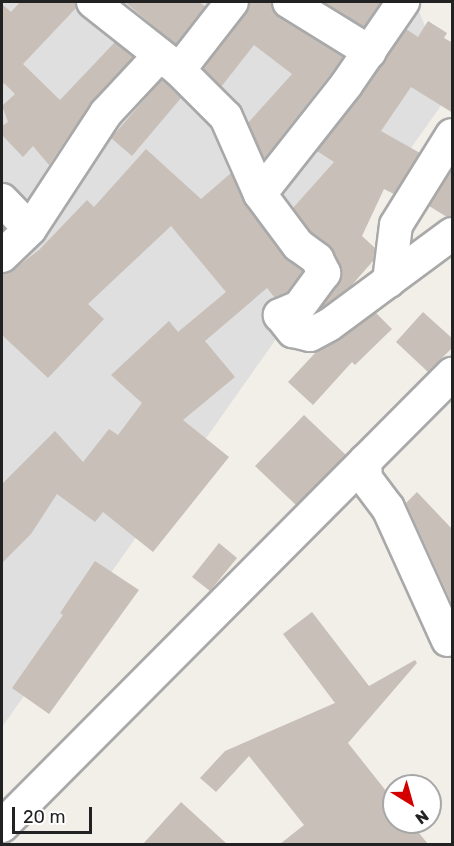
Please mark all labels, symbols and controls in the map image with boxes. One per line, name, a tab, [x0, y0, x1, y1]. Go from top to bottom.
north arrow	[382, 774, 442, 834]
scale bar	[15, 795, 94, 833]
text: 20 m	[23, 806, 65, 828]
text: N	[412, 806, 432, 828]

